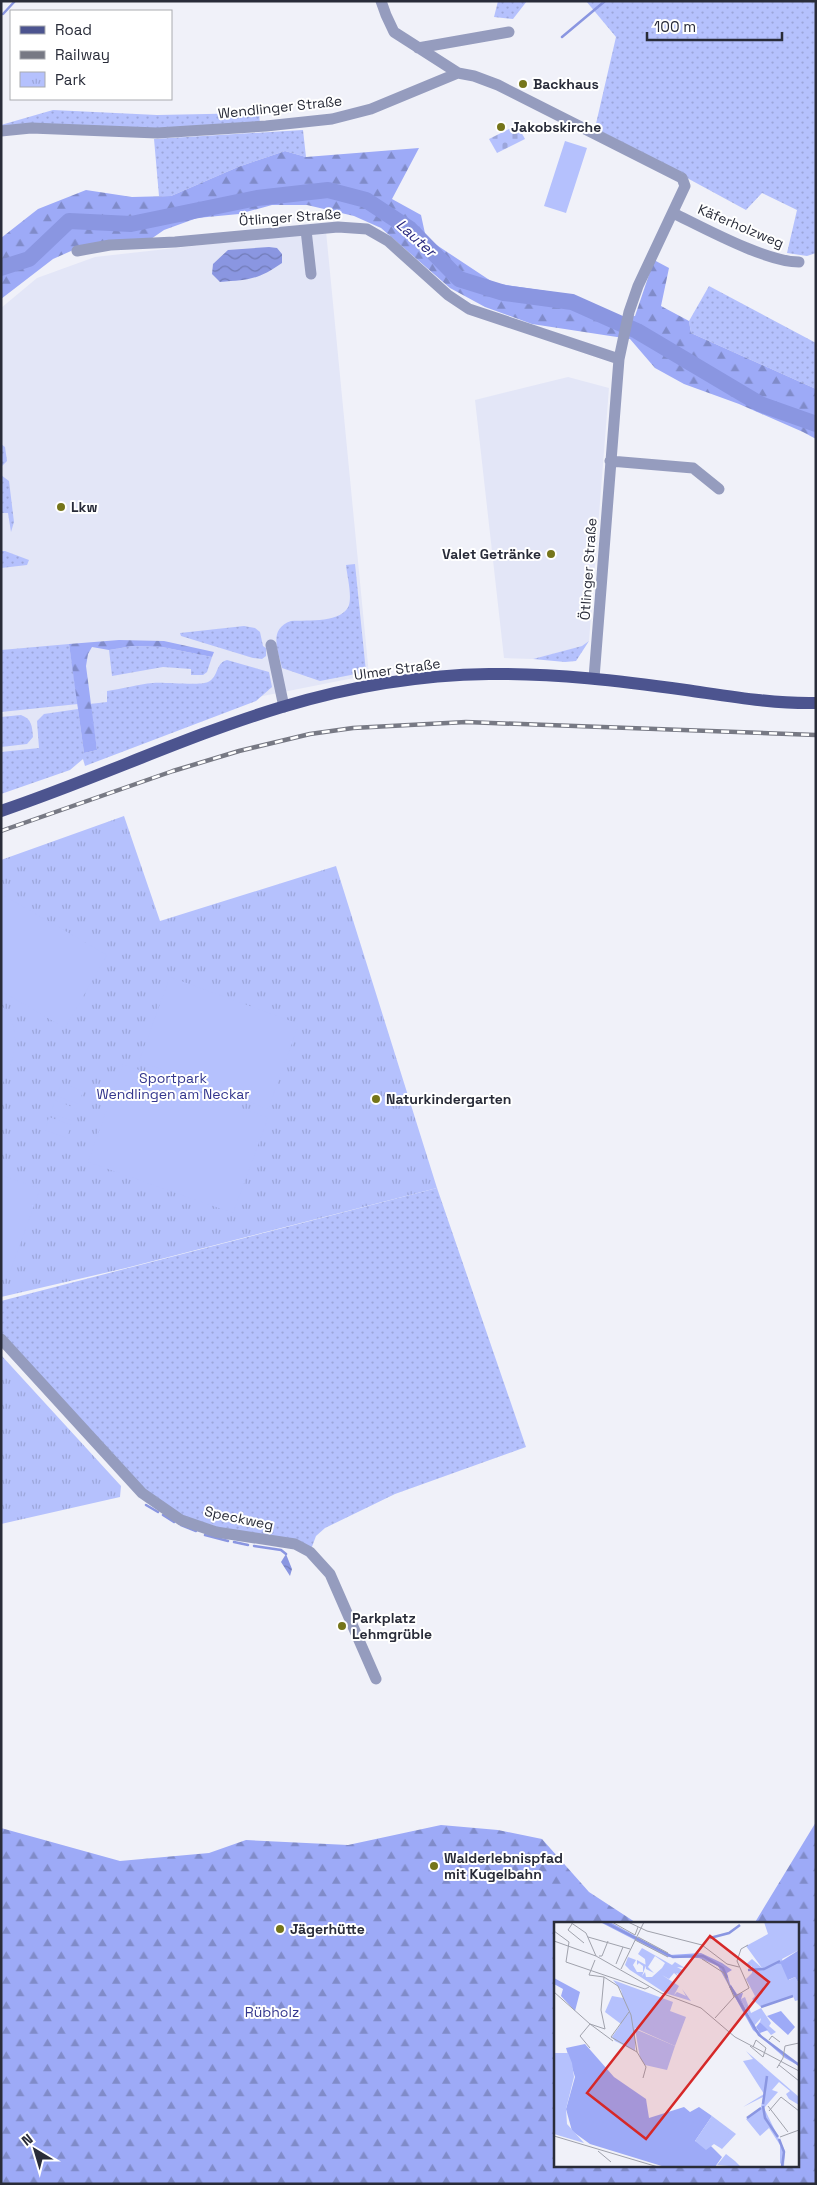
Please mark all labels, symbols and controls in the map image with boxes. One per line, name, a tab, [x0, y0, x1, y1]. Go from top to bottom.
legend	[10, 10, 172, 100]
scale bar	[647, 10, 782, 42]
text: 100 m	[654, 17, 696, 36]
text: Road	[55, 20, 92, 39]
text: Railway	[55, 45, 110, 64]
text: Park	[55, 70, 86, 89]
place label: Backhaus	[533, 75, 599, 93]
marker: Backhaus	[517, 78, 529, 90]
street label: Wendlinger Straße	[217, 92, 343, 122]
place label: Jakobskirche	[511, 118, 601, 136]
marker: Jakobskirche	[495, 121, 507, 133]
street label: Käferholzweg	[695, 200, 787, 252]
street label: Ötlinger Straße	[238, 204, 342, 230]
water label: Lauter	[393, 215, 441, 261]
place label: Lkw	[71, 498, 97, 516]
marker: Lkw	[55, 501, 67, 513]
street label: Ötlinger Straße	[575, 517, 601, 621]
place label: Valet Getränke	[442, 545, 541, 563]
marker: Valet Getränke	[545, 548, 557, 560]
street label: Ulmer Straße	[353, 654, 441, 684]
park label: Sportpark Wendlingen am Neckar	[96, 1069, 250, 1103]
place label: Naturkindergarten	[386, 1090, 511, 1108]
marker: Naturkindergarten	[370, 1093, 382, 1105]
street label: Speckweg	[203, 1502, 275, 1534]
place label: Parkplatz Lehmgrüble	[352, 1609, 432, 1643]
marker: Parkplatz Lehmgrüble	[336, 1620, 348, 1632]
place label: Walderlebnispfad mit Kugelbahn	[444, 1849, 563, 1883]
marker: Walderlebnispfad mit Kugelbahn	[428, 1860, 440, 1872]
place label: Jägerhütte	[290, 1920, 365, 1938]
inset map	[554, 1922, 800, 2168]
marker: Jägerhütte	[274, 1923, 286, 1935]
park label: Rübholz	[245, 2003, 299, 2021]
north arrow	[10, 2125, 60, 2175]
text: N	[18, 2130, 36, 2150]

